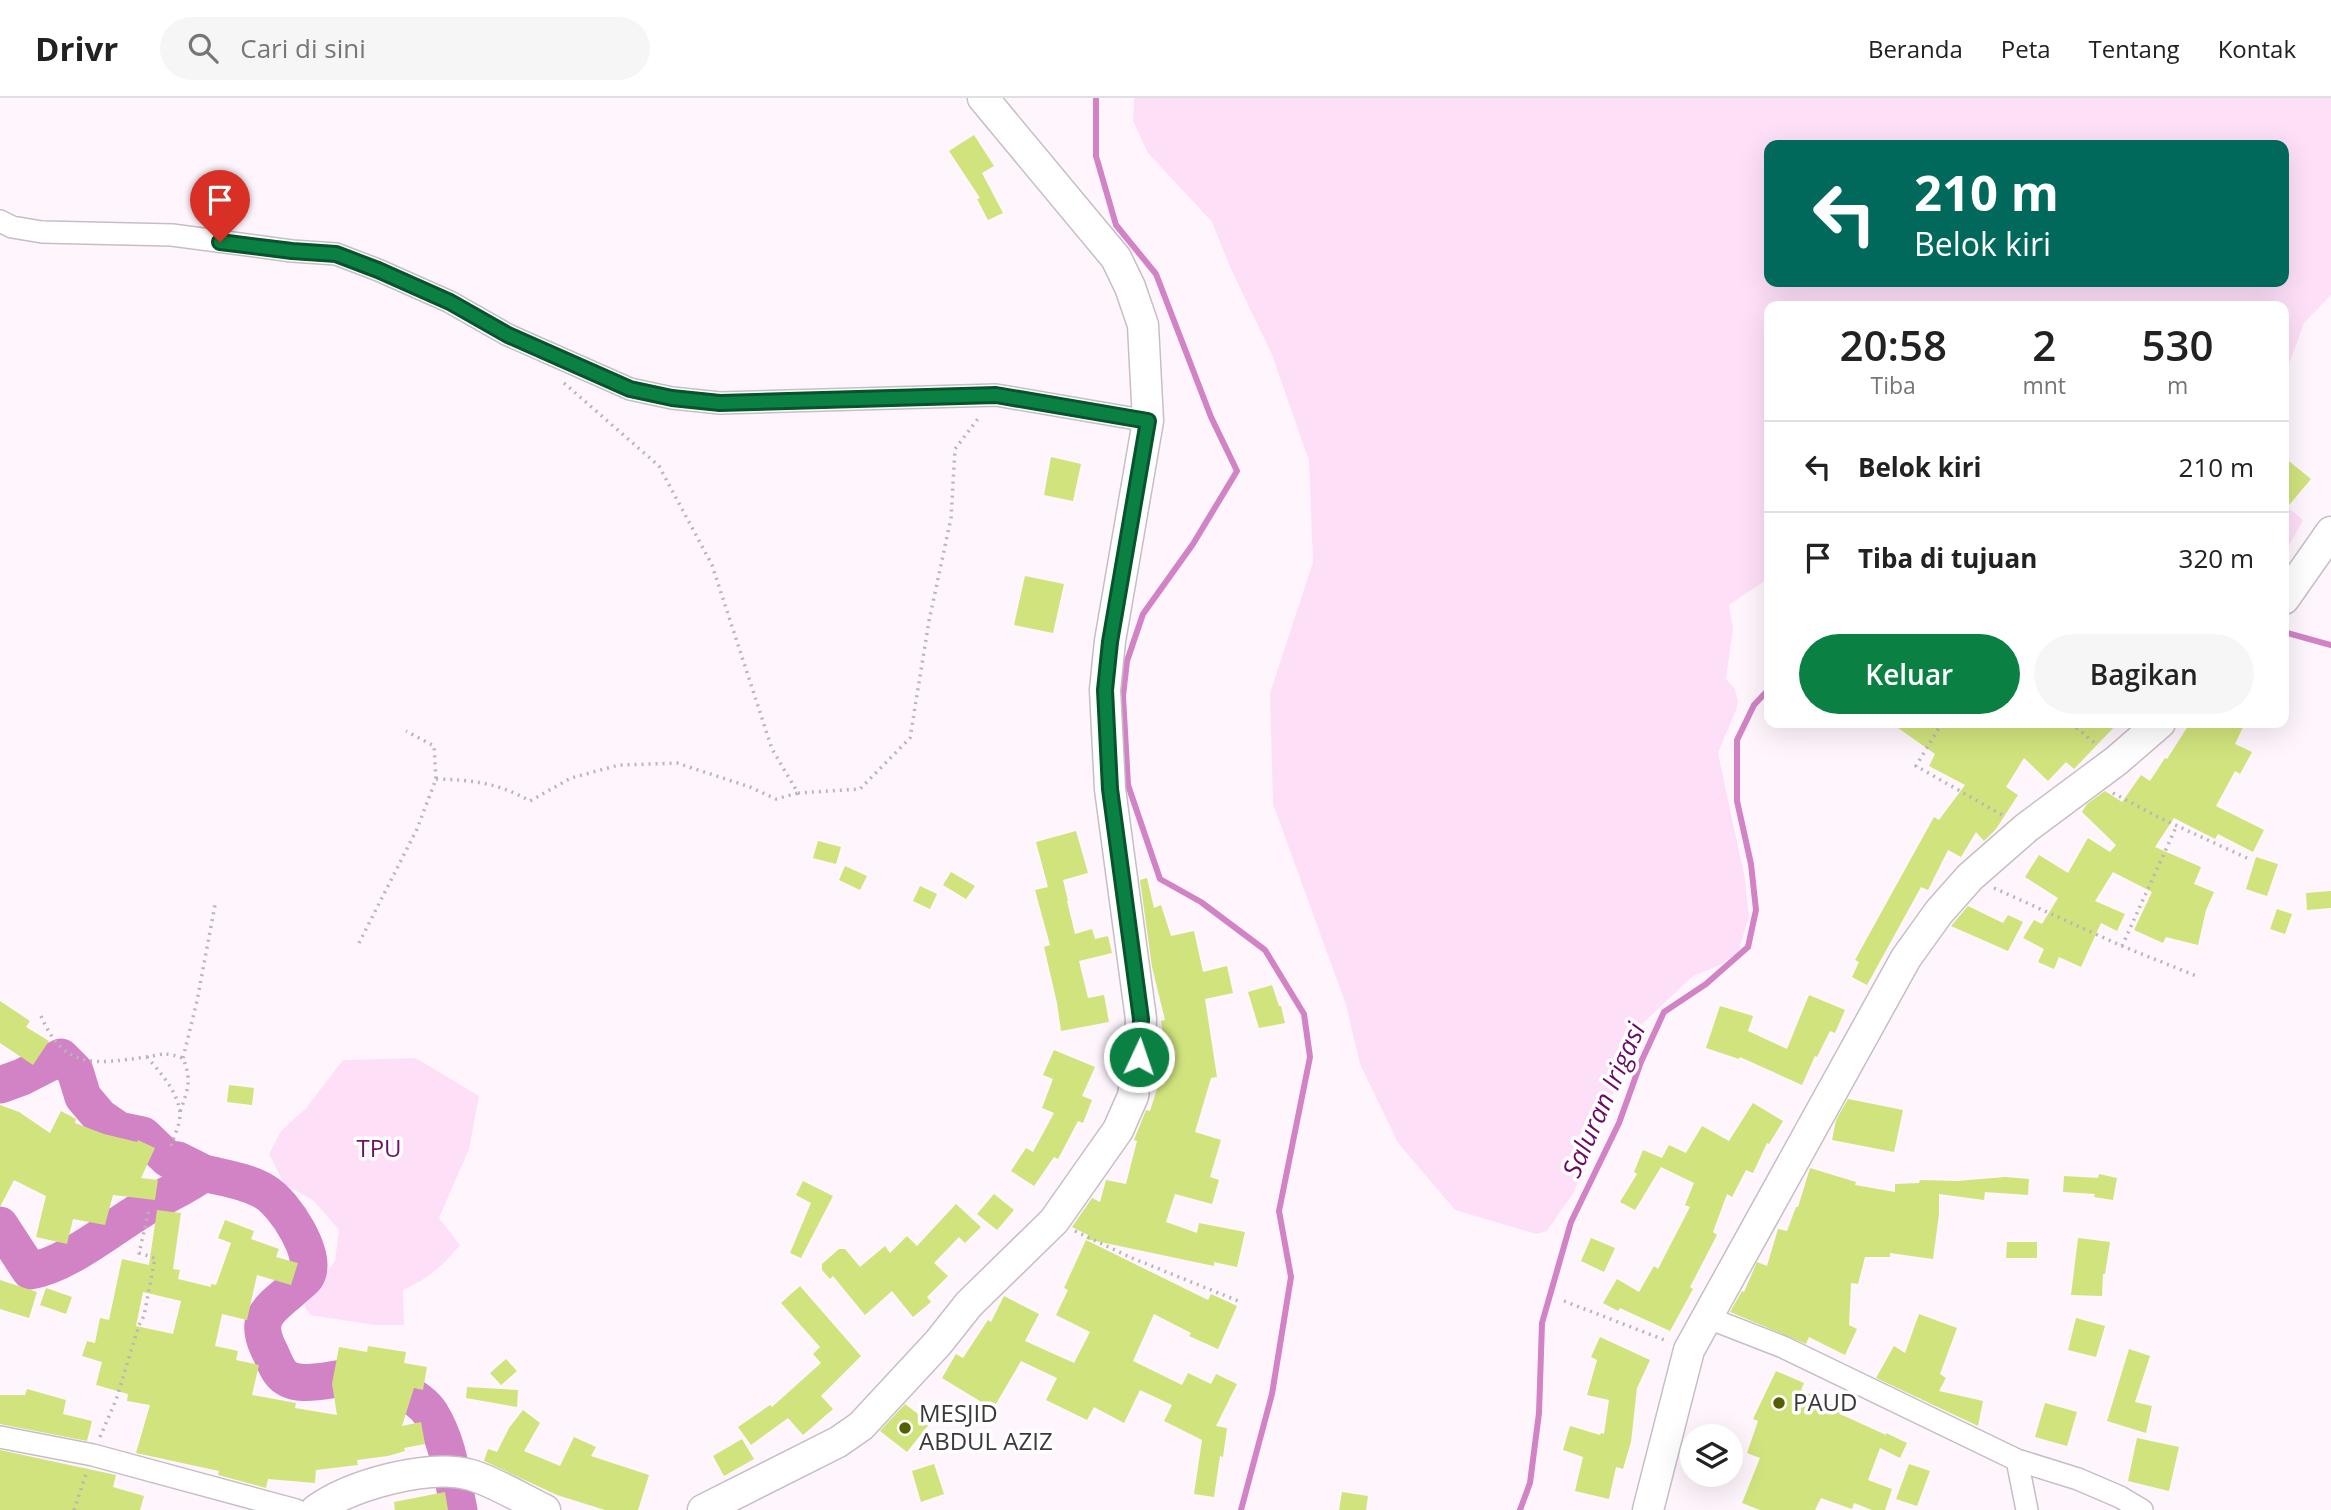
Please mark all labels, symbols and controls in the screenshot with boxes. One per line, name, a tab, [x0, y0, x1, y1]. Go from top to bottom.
search box	[160, 17, 650, 80]
text: Drivr	[35, 26, 118, 71]
icon: search	[184, 29, 222, 67]
text: Cari di sini	[240, 30, 366, 66]
text: Beranda	[1868, 32, 1963, 65]
text: Peta	[2001, 32, 2051, 65]
text: Tentang	[2089, 32, 2180, 65]
text: Kontak	[2218, 32, 2296, 65]
text: 210 m	[1914, 159, 2059, 225]
icon: left	[1799, 168, 1890, 259]
pin	[190, 170, 250, 242]
icon: arrive	[201, 181, 239, 219]
text: Belok kiri	[1914, 222, 2051, 265]
text: 20:58	[1839, 316, 1947, 373]
text: 2	[2032, 316, 2056, 373]
text: 530	[2142, 316, 2214, 373]
text: Tiba	[1871, 369, 1916, 401]
text: mnt	[2022, 369, 2066, 401]
text: m	[2167, 369, 2188, 401]
icon: left	[1799, 448, 1837, 486]
text: Belok kiri	[1858, 449, 1982, 485]
text: 210 m	[2179, 449, 2254, 485]
icon: arrive	[1799, 539, 1837, 577]
text: Tiba di tujuan	[1858, 540, 2037, 576]
text: 320 m	[2179, 540, 2254, 576]
button: Keluar	[1799, 634, 2020, 714]
button: Bagikan	[2034, 634, 2254, 714]
water label: Saluran Irigasi	[1553, 1016, 1653, 1183]
position arrow	[1102, 1020, 1176, 1094]
park label: TPU	[356, 1131, 402, 1164]
place label: PAUD	[1793, 1385, 1858, 1418]
marker: PAUD	[1771, 1395, 1787, 1411]
place label: MESJID ABDUL AZIZ	[919, 1396, 1053, 1457]
marker: MESJID ABDUL AZIZ	[897, 1420, 913, 1436]
map controls	[1680, 1424, 1743, 1487]
button: layers	[1680, 1424, 1743, 1487]

